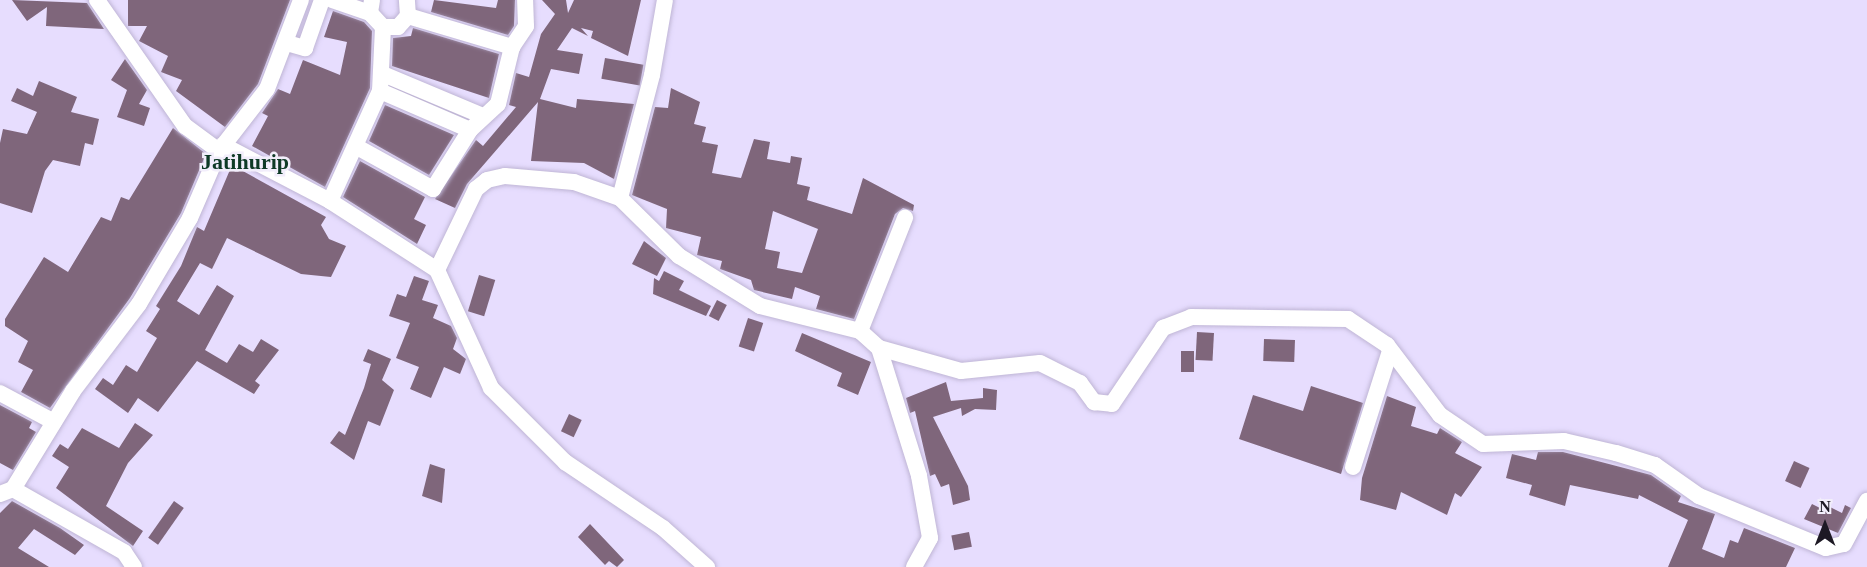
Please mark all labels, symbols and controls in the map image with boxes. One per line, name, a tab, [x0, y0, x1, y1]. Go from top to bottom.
district label: Jatihurip	[201, 149, 289, 175]
north arrow	[1795, 495, 1855, 555]
text: N	[1819, 498, 1831, 515]

